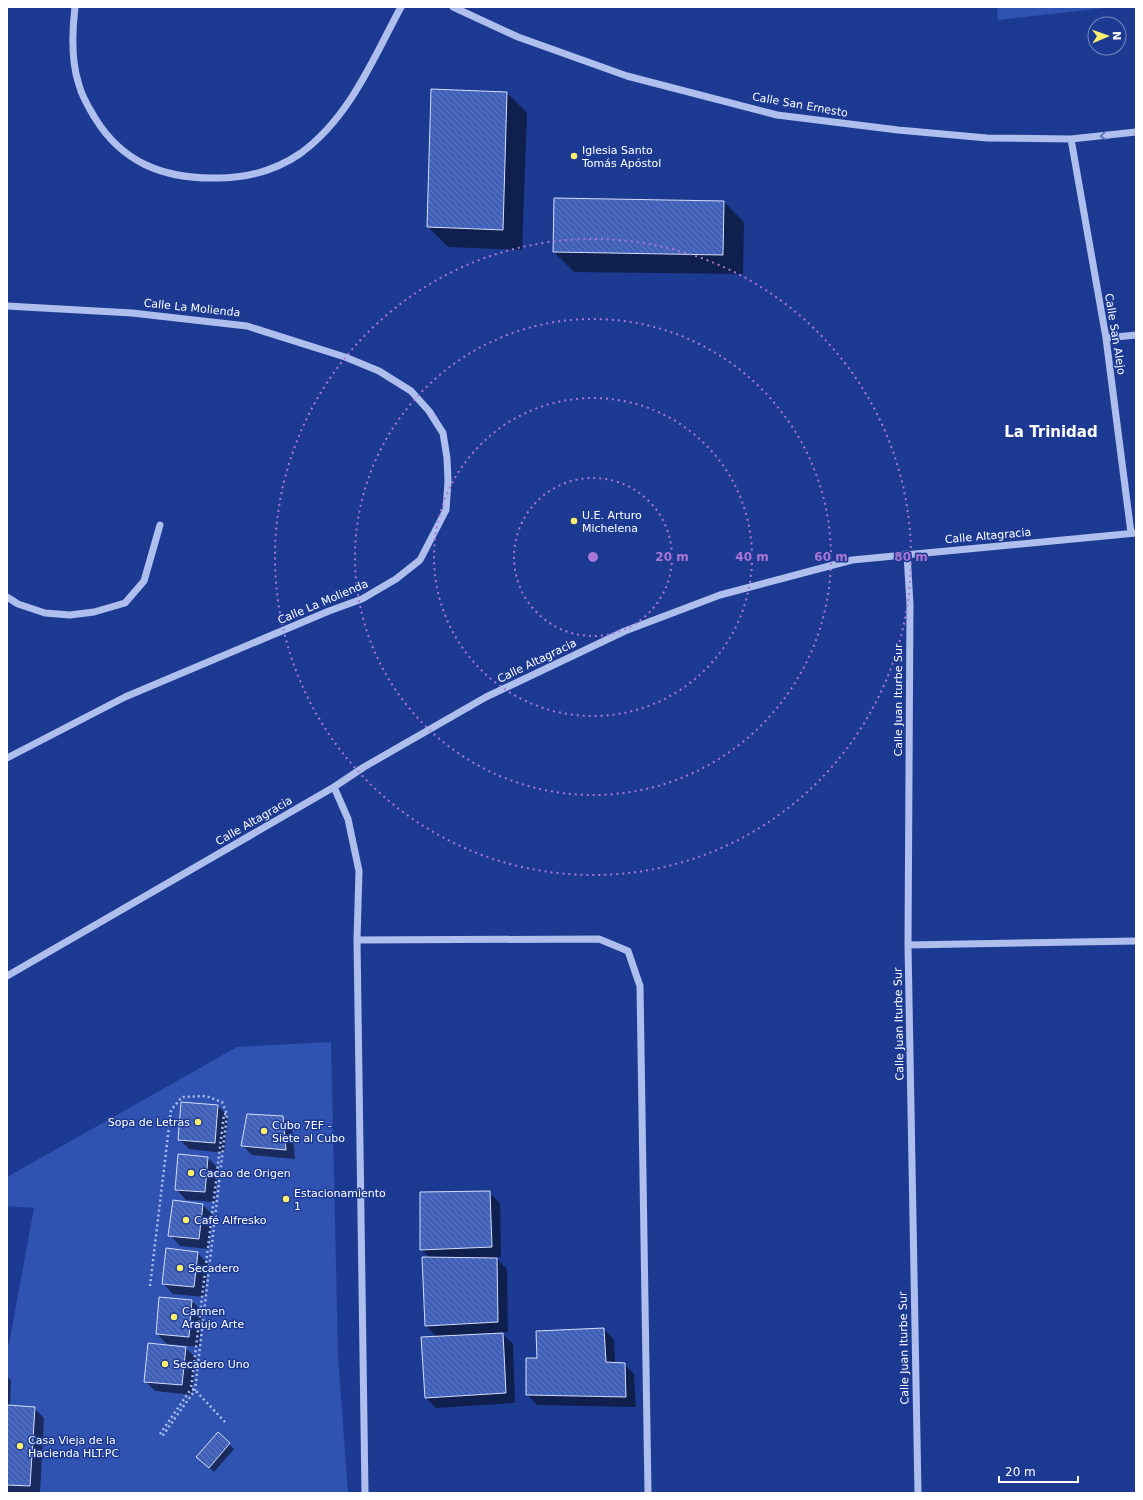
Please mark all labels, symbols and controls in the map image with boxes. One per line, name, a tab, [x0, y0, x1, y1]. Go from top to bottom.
north arrow	[1087, 16, 1127, 56]
text: N	[1110, 31, 1123, 41]
street label: Calle San Ernesto	[751, 90, 849, 120]
one-way arrow	[1100, 131, 1107, 140]
place label: Iglesia Santo Tomás Apóstol	[581, 144, 661, 170]
marker: Iglesia Santo Tomás Apóstol	[569, 151, 579, 161]
street label: Calle San Alejo	[1102, 292, 1128, 376]
street label: Calle La Molienda	[143, 296, 241, 320]
district label: La Trinidad	[1004, 423, 1098, 441]
place label: U.E. Arturo Michelena	[582, 509, 642, 535]
marker: U.E. Arturo Michelena	[569, 516, 579, 526]
street label: Calle Altagracia	[944, 526, 1032, 546]
centre of rings	[586, 550, 600, 564]
text: 20 m	[655, 550, 689, 564]
text: 40 m	[735, 550, 769, 564]
text: 60 m	[814, 550, 848, 564]
text: 80 m	[894, 550, 928, 564]
street label: Calle La Molienda	[276, 577, 370, 627]
street label: Calle Altagracia	[495, 636, 579, 686]
street label: Calle Juan Iturbe Sur	[892, 643, 905, 757]
street label: Calle Altagracia	[213, 794, 295, 848]
street label: Calle Juan Iturbe Sur	[892, 967, 906, 1081]
place label: Sopa de Letras	[108, 1116, 190, 1129]
marker: Sopa de Letras	[193, 1117, 203, 1127]
place label: Cubo 7EF - Siete al Cubo	[272, 1119, 345, 1145]
marker: Cubo 7EF - Siete al Cubo	[259, 1126, 269, 1136]
place label: Cacao de Origen	[199, 1167, 291, 1180]
marker: Cacao de Origen	[186, 1168, 196, 1178]
place label: Estacionamiento 1	[294, 1187, 386, 1213]
marker: Estacionamiento 1	[281, 1194, 291, 1204]
place label: Café Alfresko	[194, 1214, 267, 1227]
marker: Café Alfresko	[181, 1215, 191, 1225]
place label: Secadero	[188, 1262, 240, 1275]
marker: Secadero	[175, 1263, 185, 1273]
street label: Calle Juan Iturbe Sur	[897, 1291, 911, 1405]
place label: Carmen Araujo Arte	[182, 1305, 244, 1331]
marker: Carmen Araujo Arte	[169, 1312, 179, 1322]
place label: Secadero Uno	[173, 1358, 250, 1371]
marker: Secadero Uno	[160, 1359, 170, 1369]
place label: Casa Vieja de la Hacienda HLT.PC	[28, 1434, 120, 1460]
marker: Casa Vieja de la Hacienda HLT.PC	[15, 1441, 25, 1451]
scale bar	[999, 1458, 1078, 1484]
text: 20 m	[1005, 1465, 1036, 1479]

